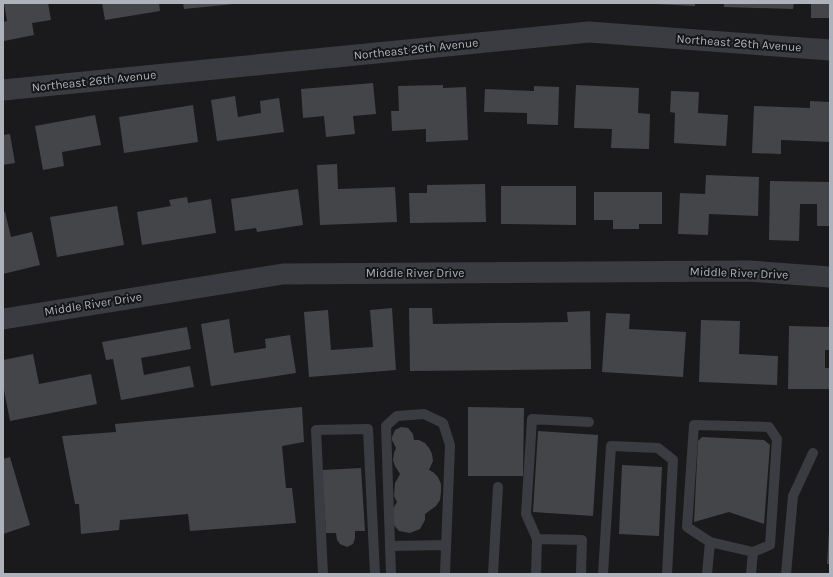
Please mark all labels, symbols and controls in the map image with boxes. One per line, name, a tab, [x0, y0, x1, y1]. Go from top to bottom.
street label: Northeast 26th Avenue	[676, 32, 802, 54]
street label: Northeast 26th Avenue	[353, 35, 479, 63]
street label: Northeast 26th Avenue	[31, 67, 157, 95]
street label: Middle River Drive	[689, 264, 789, 282]
street label: Middle River Drive	[366, 266, 464, 280]
street label: Middle River Drive	[43, 289, 143, 319]

